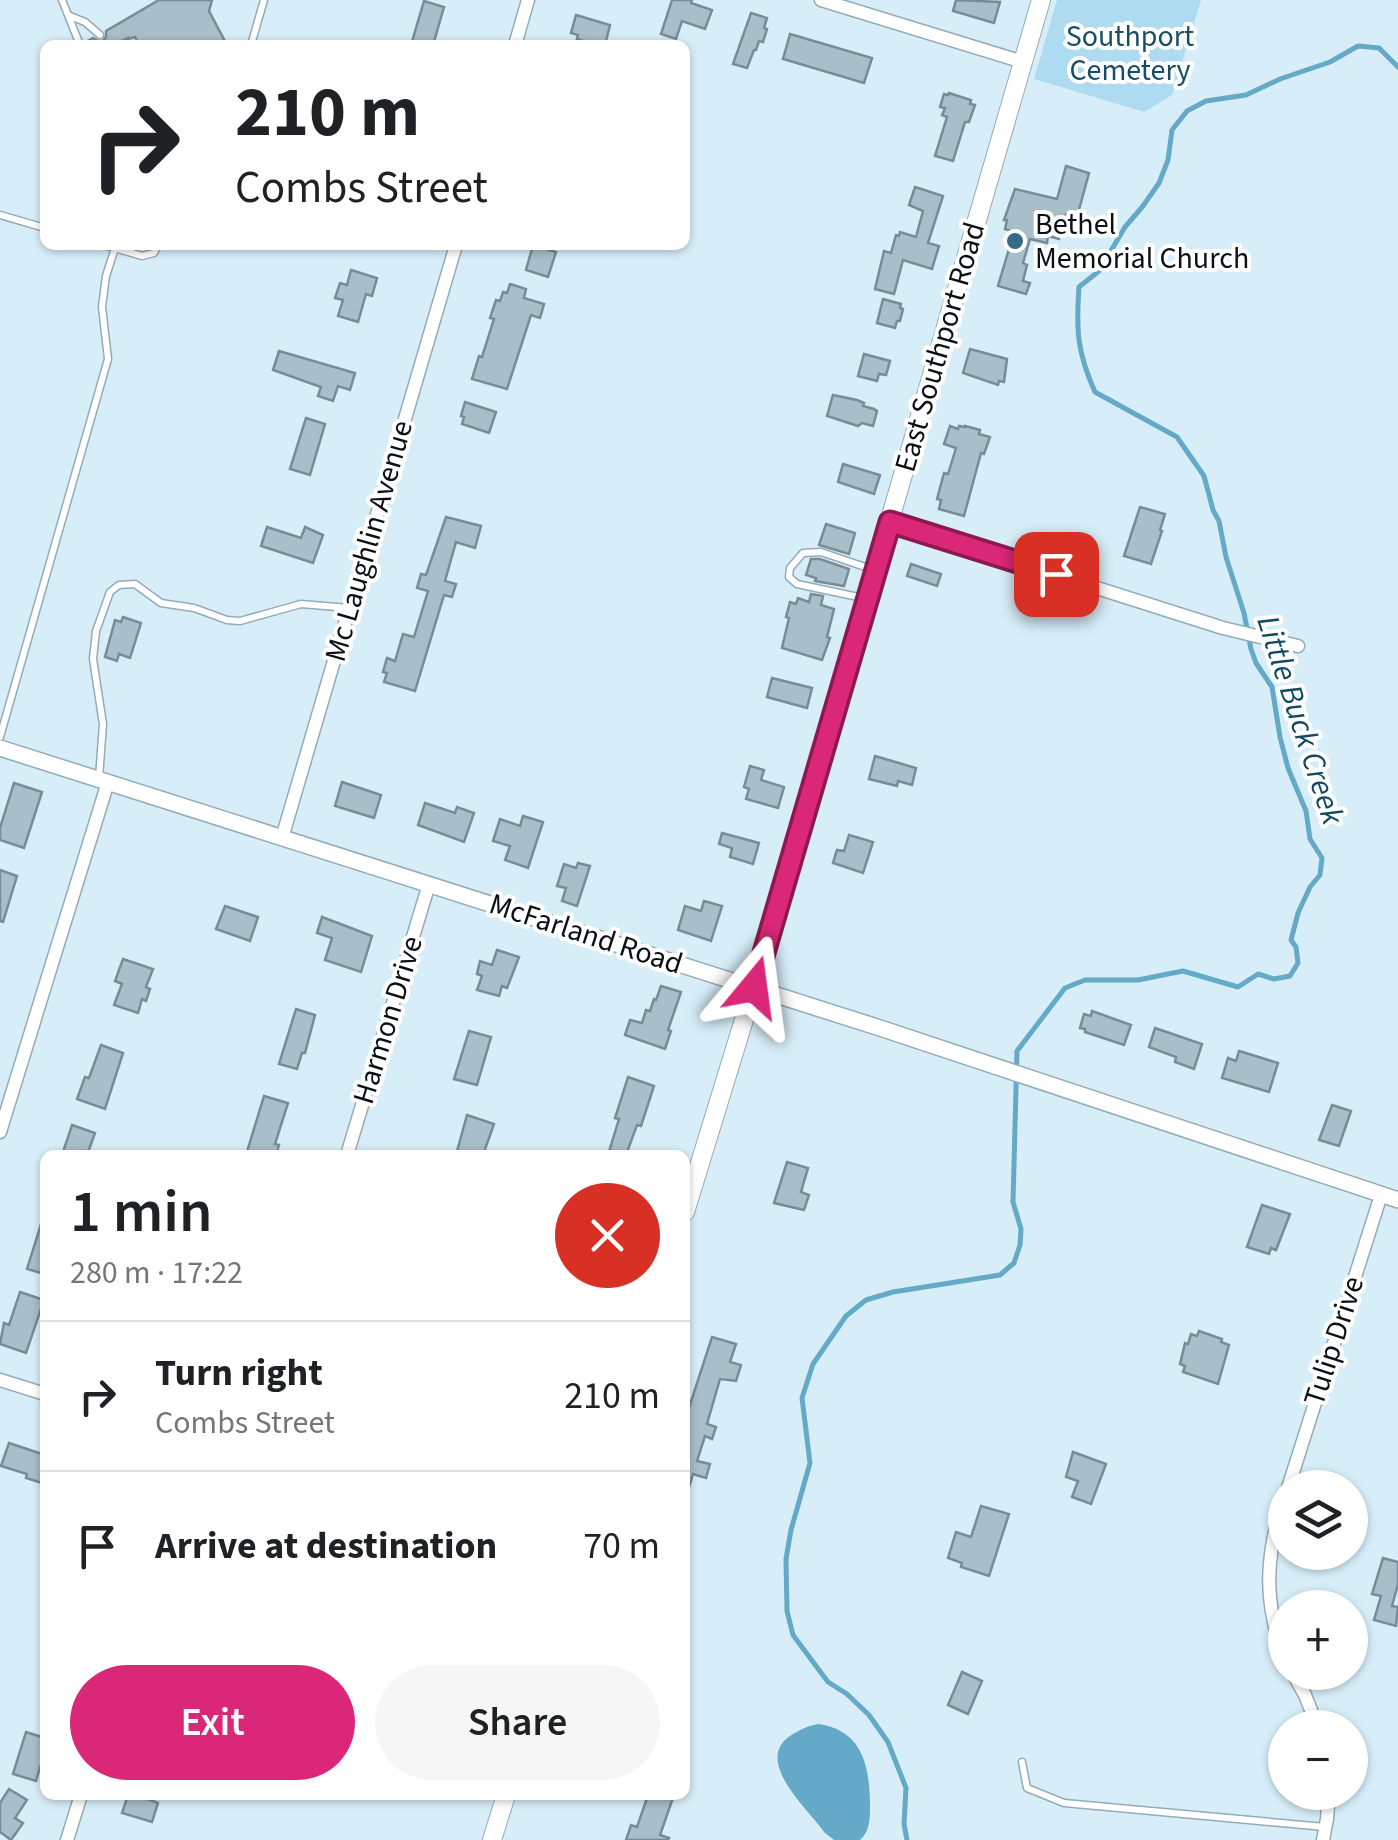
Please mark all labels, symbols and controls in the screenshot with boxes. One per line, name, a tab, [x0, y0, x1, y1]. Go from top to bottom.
park label: Southport Cemetery	[1066, 15, 1194, 92]
text: 210 m	[235, 63, 420, 163]
icon: right	[70, 80, 200, 210]
text: Combs Street	[235, 156, 488, 220]
place label: Bethel Memorial Church	[1035, 203, 1249, 280]
street label: East Southport Road	[884, 217, 996, 477]
marker: Bethel Memorial Church	[1004, 230, 1026, 252]
street label: Mc Laughlin Avenue	[314, 415, 424, 667]
pin	[1014, 532, 1099, 617]
icon: arrive	[1029, 547, 1084, 602]
water label: Little Buck Creek	[1245, 609, 1356, 831]
street label: McFarland Road	[484, 882, 688, 986]
street label: Harmon Drive	[342, 931, 434, 1109]
position arrow	[702, 935, 806, 1039]
text: 1 min	[70, 1170, 213, 1255]
button: close	[555, 1183, 660, 1288]
text: 280 m · 17:22	[70, 1250, 243, 1296]
street label: Tulip Drive	[1293, 1271, 1375, 1411]
text: Turn right	[155, 1346, 323, 1400]
icon: right	[70, 1369, 125, 1424]
text: 210 m	[564, 1369, 660, 1423]
text: Combs Street	[155, 1400, 335, 1446]
map controls	[1268, 1470, 1368, 1810]
button: layers	[1268, 1470, 1368, 1570]
icon: arrive	[70, 1519, 125, 1574]
text: Arrive at destination	[155, 1519, 497, 1573]
text: 70 m	[583, 1519, 660, 1573]
button: +	[1268, 1590, 1368, 1690]
button: Exit	[70, 1665, 355, 1780]
button: Share	[375, 1665, 660, 1780]
button: −	[1268, 1710, 1368, 1810]

